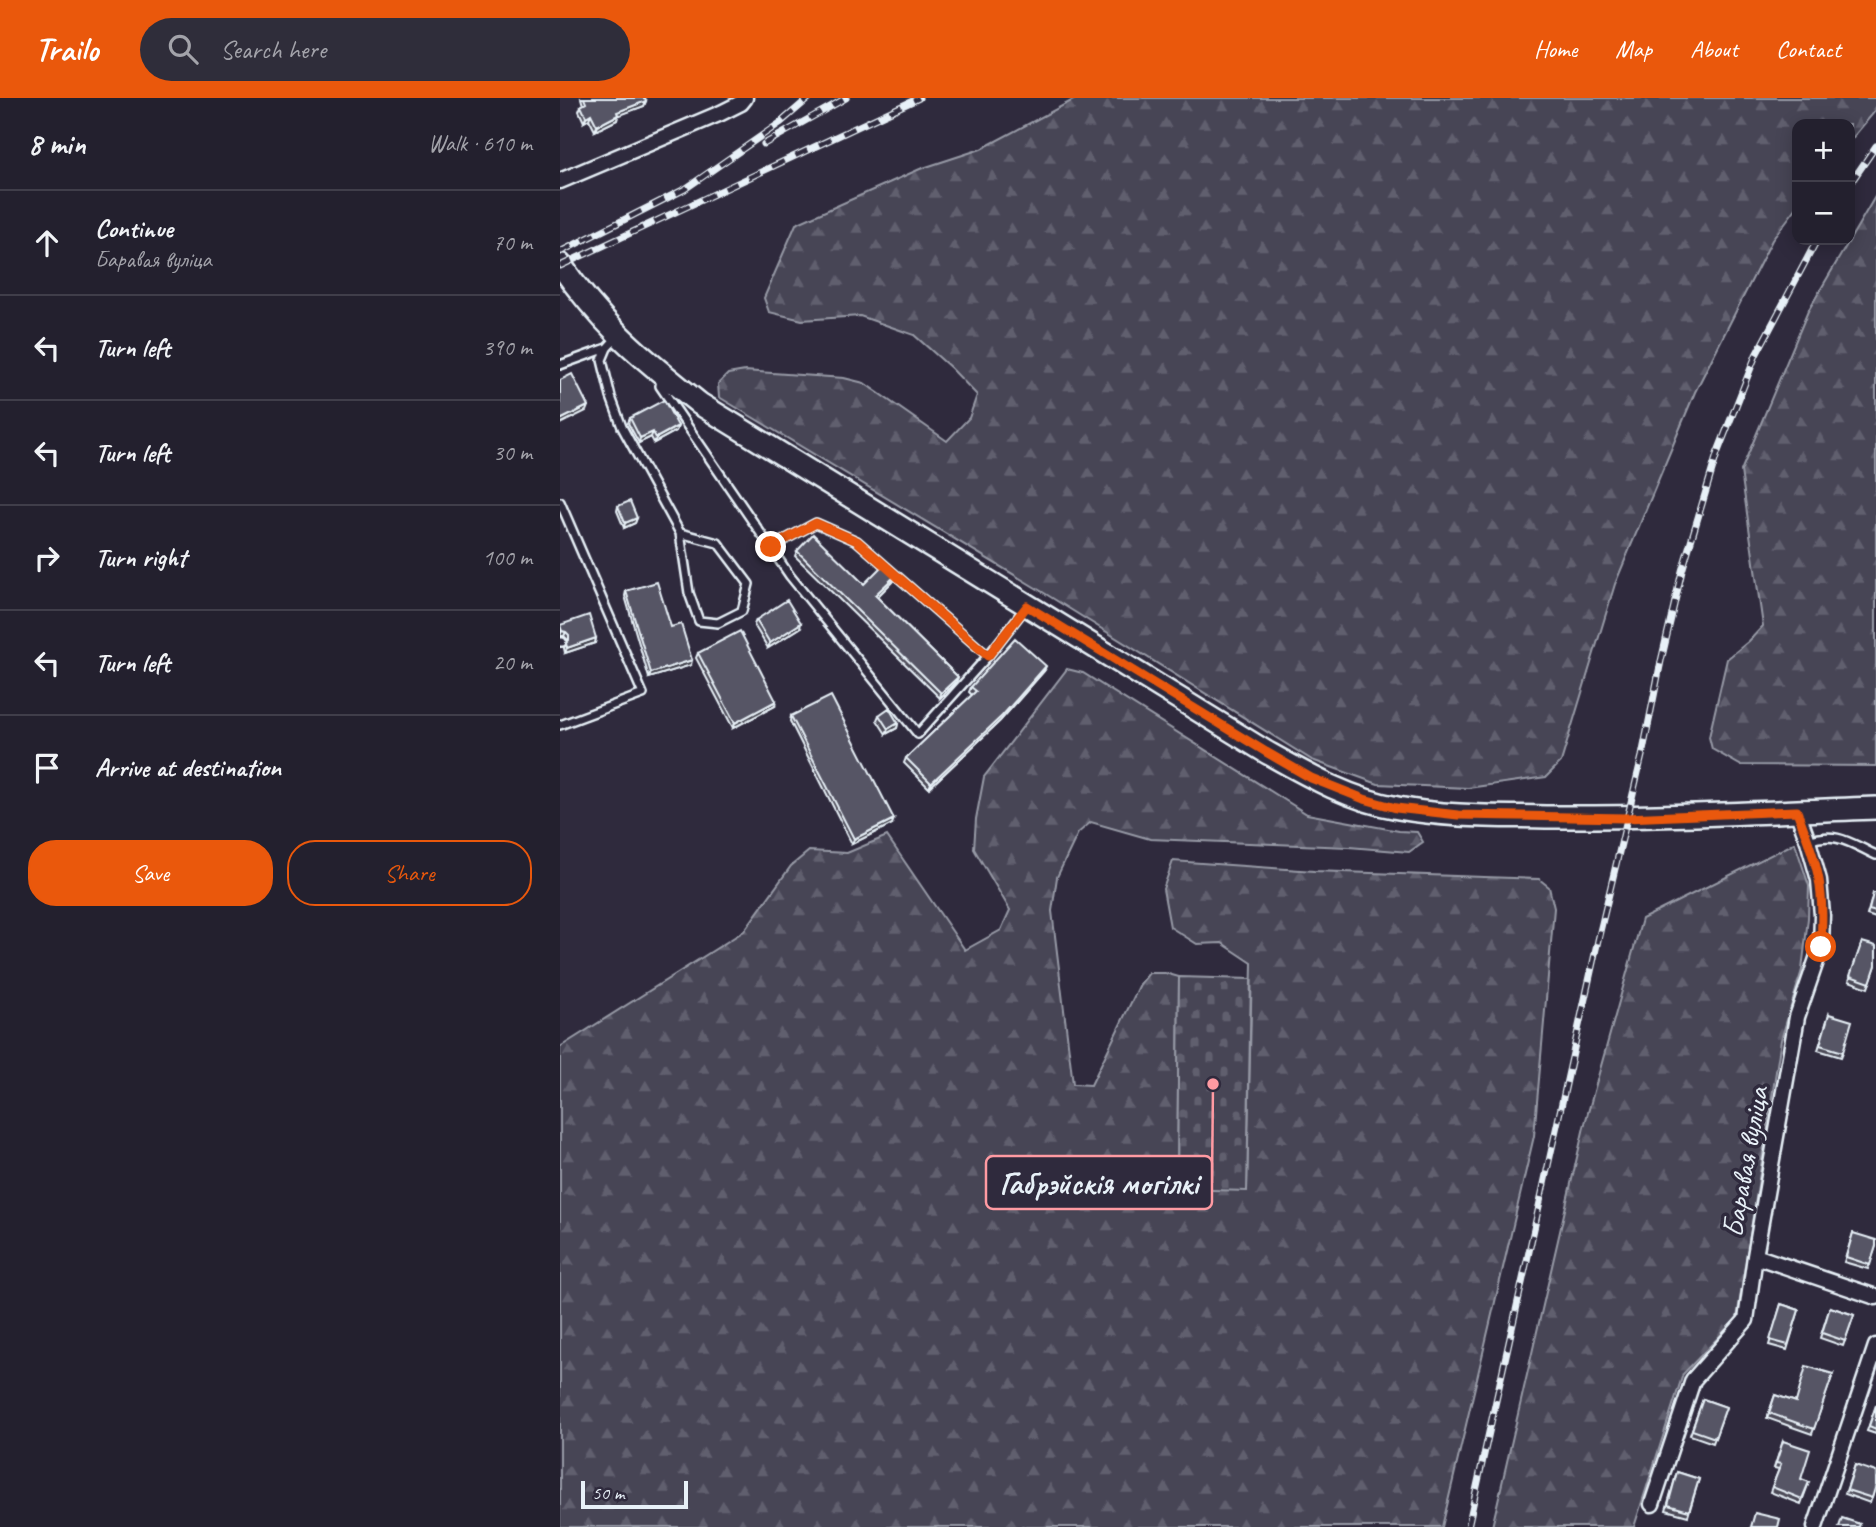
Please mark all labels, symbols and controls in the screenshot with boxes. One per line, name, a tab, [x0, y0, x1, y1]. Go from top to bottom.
search box	[140, 18, 630, 81]
text: Trailo	[35, 28, 98, 70]
icon: search	[164, 30, 202, 68]
text: Search here	[220, 33, 326, 66]
text: Home	[1534, 34, 1577, 64]
text: Map	[1615, 34, 1652, 64]
text: About	[1690, 34, 1738, 64]
text: Contact	[1776, 34, 1841, 64]
map controls	[1792, 119, 1855, 245]
button: +	[1792, 119, 1855, 182]
text: 8 min	[28, 125, 85, 163]
text: Walk · 610 m	[428, 129, 532, 158]
button: −	[1792, 182, 1855, 245]
text: Continue	[95, 212, 173, 245]
icon: ahead	[28, 224, 66, 262]
text: 70 m	[493, 228, 532, 257]
text: Баравая вуліца	[95, 245, 212, 274]
icon: left	[28, 329, 66, 367]
text: Turn left	[95, 331, 170, 364]
text: 390 m	[483, 333, 532, 362]
icon: left	[28, 434, 66, 472]
text: Turn left	[95, 436, 170, 469]
text: 30 m	[493, 438, 532, 467]
route end	[755, 531, 786, 562]
icon: right	[28, 539, 66, 577]
text: Turn right	[95, 541, 186, 574]
text: 100 m	[483, 543, 532, 572]
icon: left	[28, 644, 66, 682]
text: Turn left	[95, 646, 170, 679]
text: 20 m	[493, 648, 532, 677]
icon: arrive	[28, 749, 66, 787]
text: Arrive at destination	[95, 751, 281, 784]
button: Save	[28, 840, 273, 906]
button: Share	[287, 840, 532, 906]
route start	[1805, 931, 1836, 962]
street label: Баравая вуліца	[1713, 1082, 1777, 1240]
callout: Габрэйскія могілкі	[986, 1156, 1212, 1209]
text: Габрэйскія могілкі	[999, 1163, 1202, 1204]
scale bar	[581, 1478, 688, 1510]
text: 50 m	[592, 1481, 624, 1505]

